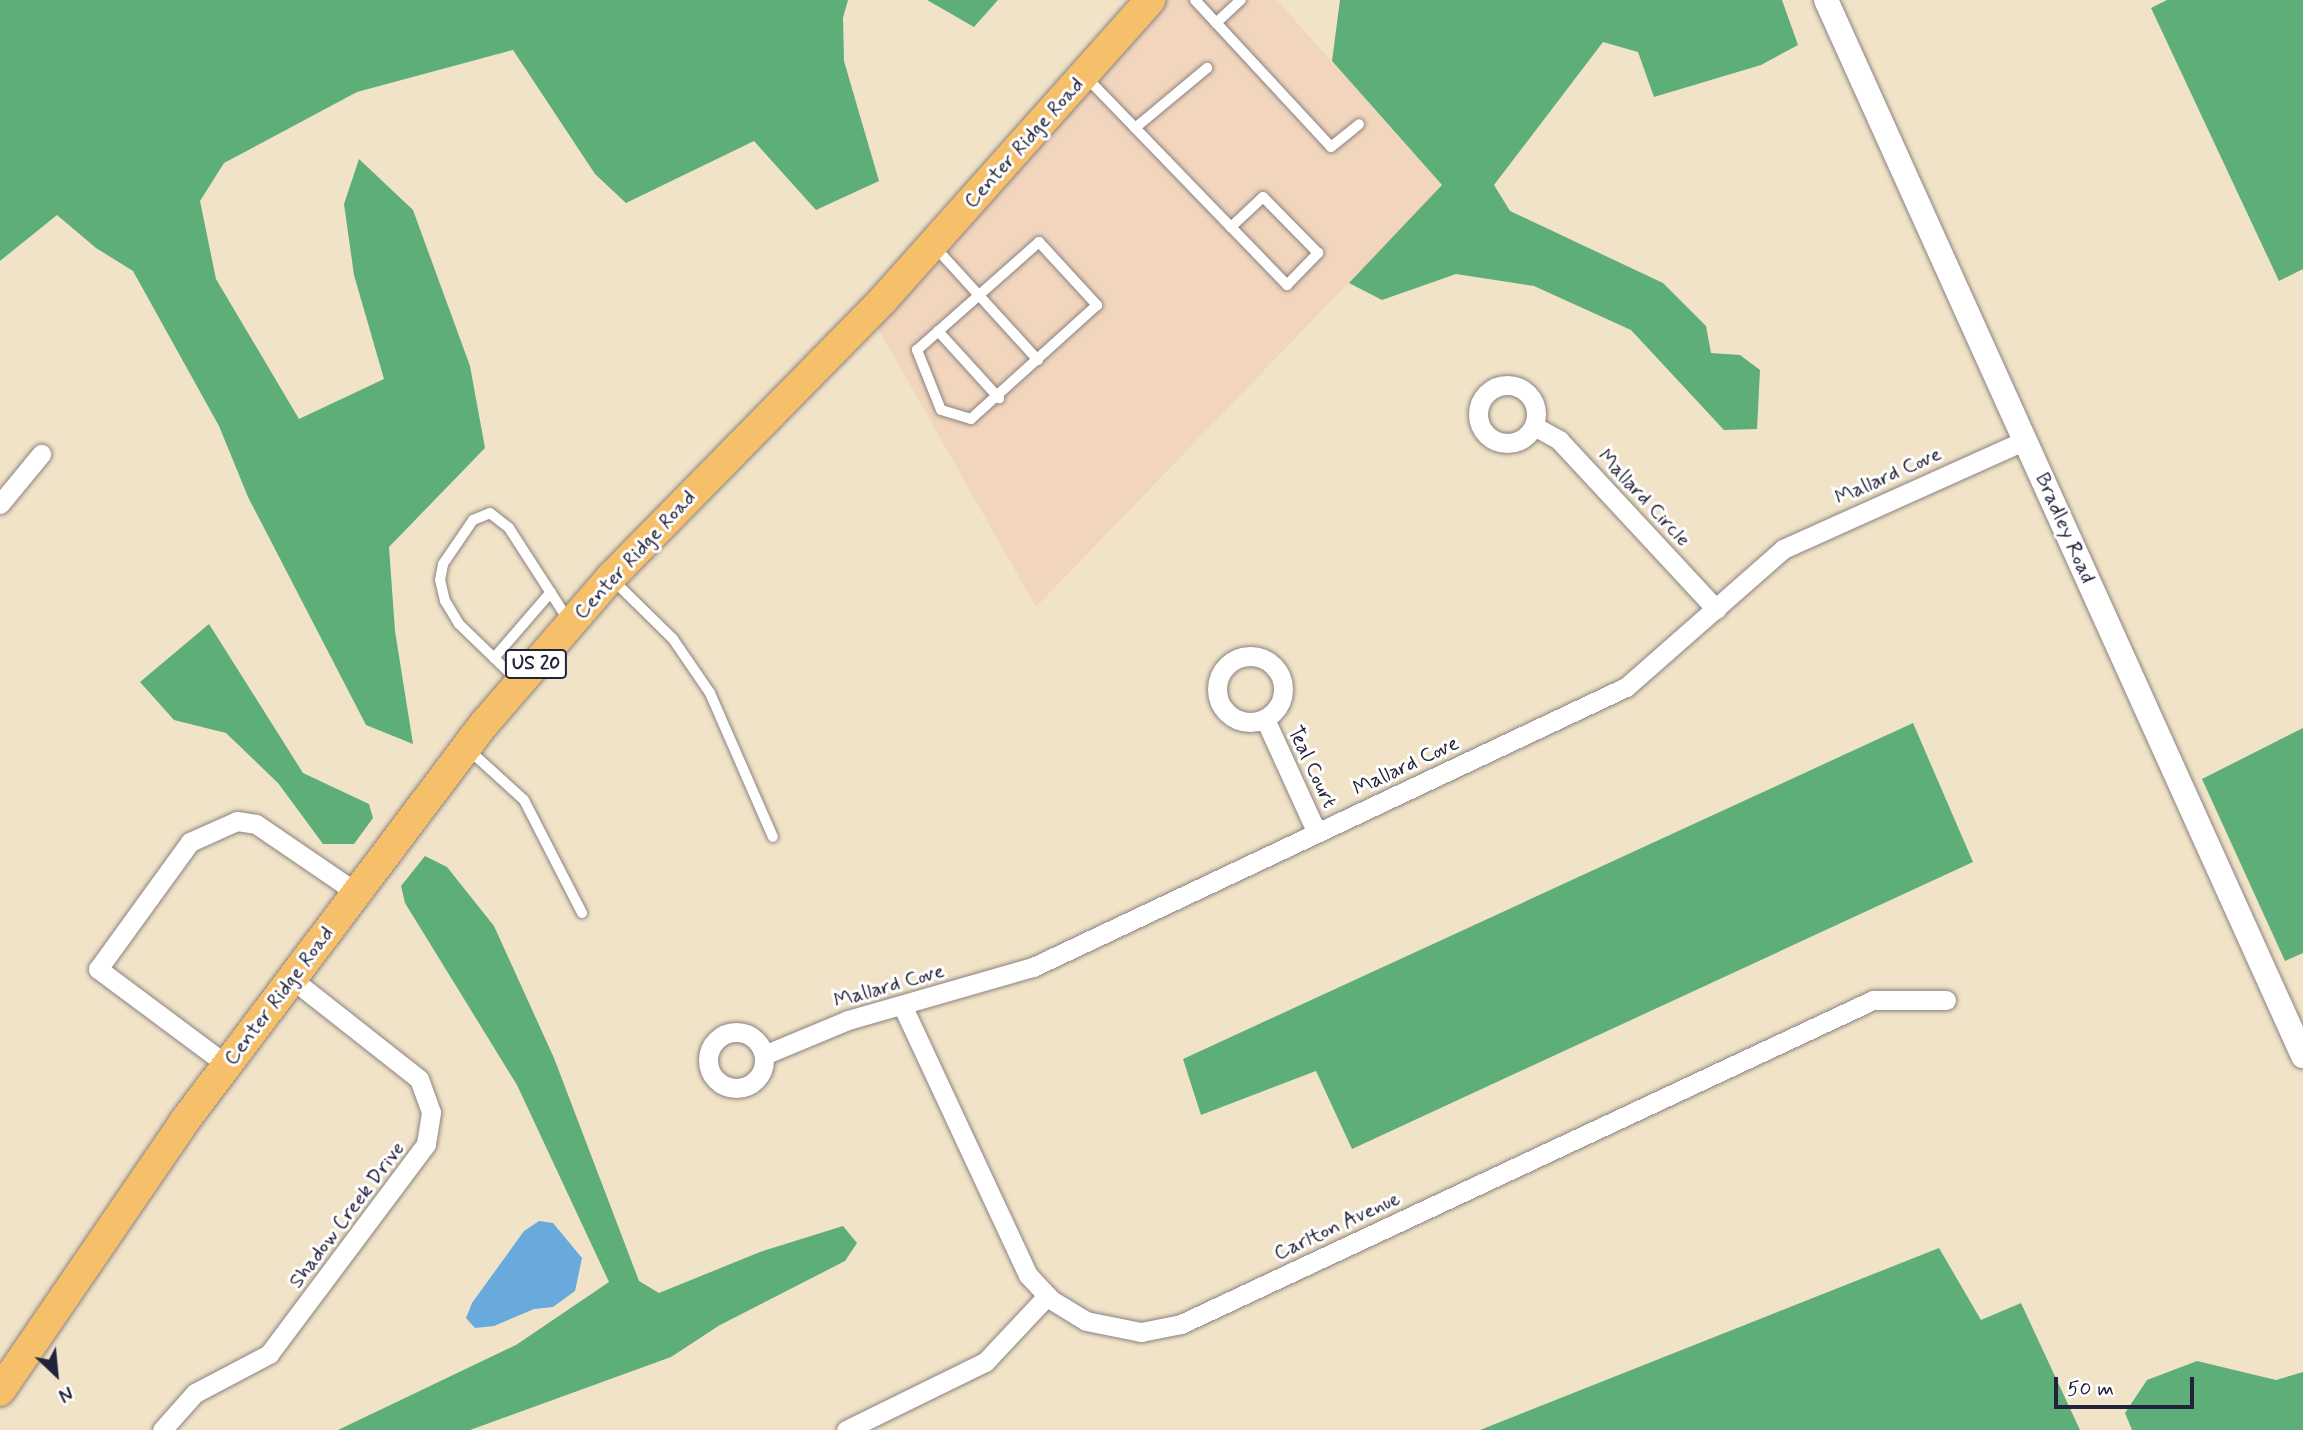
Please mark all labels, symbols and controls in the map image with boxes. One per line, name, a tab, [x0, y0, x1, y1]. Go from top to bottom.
street label: Center Ridge Road	[959, 73, 1089, 213]
street label: Mallard Cove	[1830, 441, 1946, 511]
street label: Mallard Circle	[1592, 444, 1696, 552]
street label: Bradley Road	[2030, 469, 2100, 587]
street label: Center Ridge Road	[569, 486, 701, 624]
road number: US 20	[504, 649, 568, 680]
street label: Teal Court	[1282, 721, 1342, 813]
street label: Mallard Cove	[1348, 730, 1464, 802]
street label: Center Ridge Road	[219, 922, 339, 1070]
street label: Mallard Cove	[830, 958, 948, 1014]
street label: Shadow Creek Drive	[284, 1137, 410, 1293]
street label: Carlton Avenue	[1267, 1185, 1407, 1267]
north arrow	[21, 1339, 91, 1409]
scale bar	[2058, 1364, 2198, 1408]
text: 50 m	[2067, 1375, 2114, 1403]
text: N	[54, 1379, 77, 1407]

